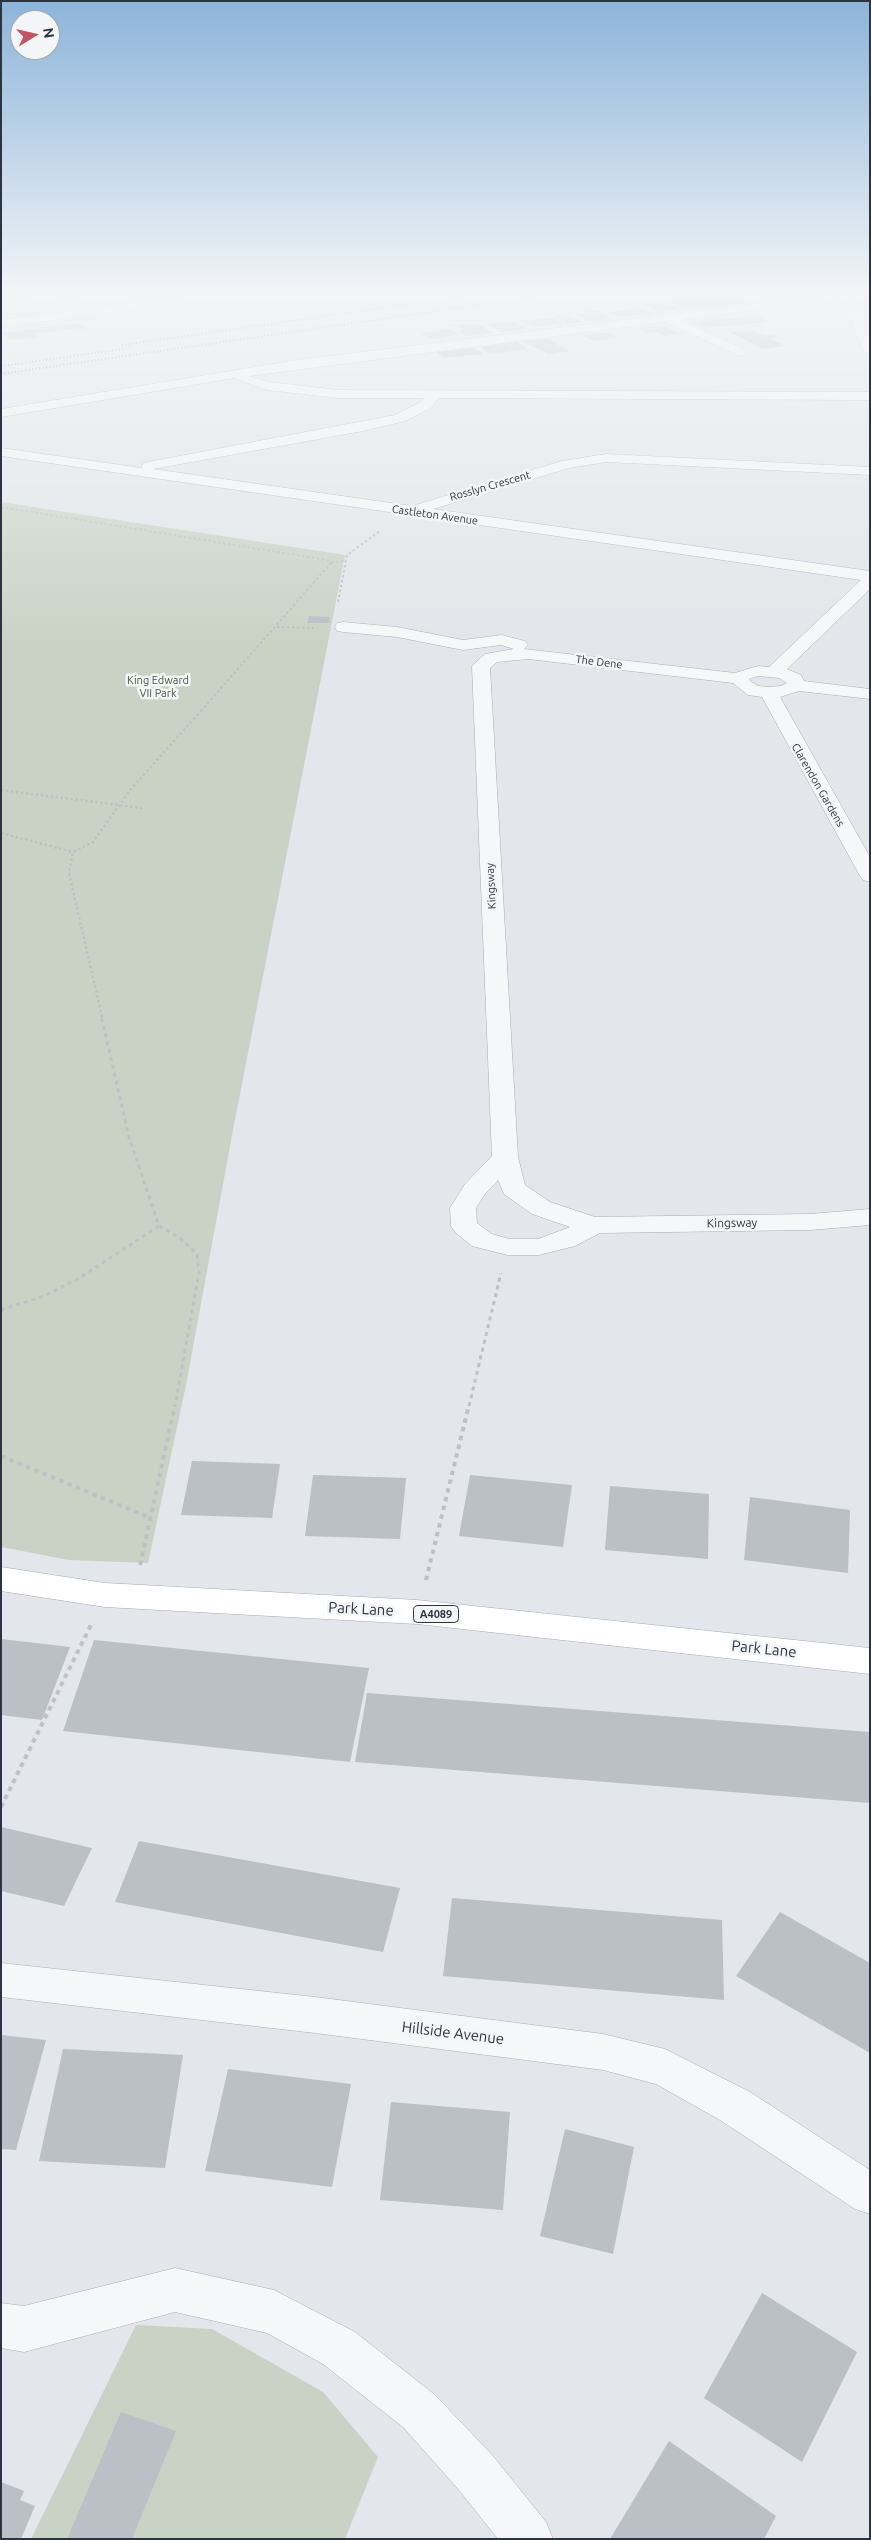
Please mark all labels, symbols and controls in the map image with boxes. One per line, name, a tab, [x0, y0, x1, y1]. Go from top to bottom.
north arrow	[10, 10, 60, 60]
text: N	[40, 26, 58, 39]
street label: Rosslyn Crescent	[448, 468, 532, 504]
street label: Castleton Avenue	[391, 502, 479, 528]
street label: The Dene	[575, 653, 623, 671]
park label: King Edward VII Park	[127, 673, 189, 699]
street label: Clarendon Gardens	[789, 741, 847, 829]
street label: Kingsway	[483, 862, 499, 910]
street label: Kingsway	[707, 1215, 757, 1231]
street label: Park Lane	[328, 1598, 394, 1620]
road number: A4089	[414, 1606, 458, 1622]
street label: Park Lane	[731, 1637, 797, 1661]
street label: Hillside Avenue	[401, 2018, 505, 2048]

